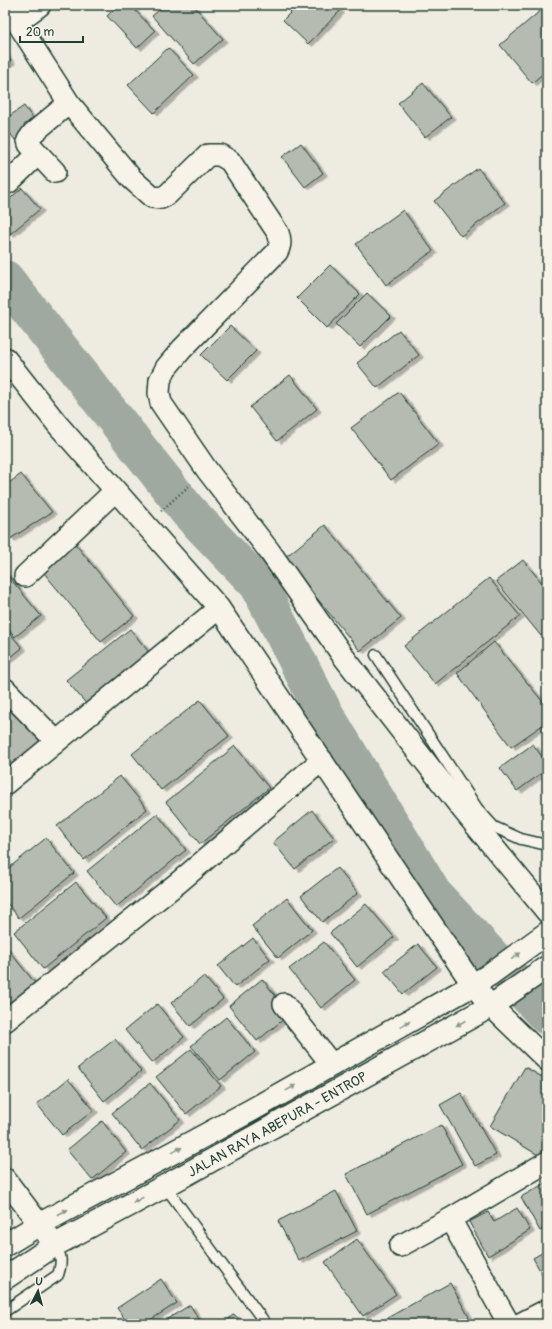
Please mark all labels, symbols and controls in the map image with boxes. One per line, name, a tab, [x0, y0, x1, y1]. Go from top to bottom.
scale bar	[20, 18, 83, 44]
text: 20 m	[26, 25, 55, 40]
one-way arrow	[511, 952, 521, 960]
one-way arrow	[455, 1019, 466, 1026]
one-way arrow	[399, 1020, 410, 1027]
street label: JALAN RAYA ABEPURA - ENTROP	[185, 1067, 370, 1180]
one-way arrow	[285, 1084, 297, 1091]
one-way arrow	[171, 1147, 183, 1153]
one-way arrow	[132, 1197, 144, 1204]
one-way arrow	[57, 1208, 69, 1215]
north arrow	[18, 1271, 58, 1311]
text: U	[35, 1275, 43, 1288]

